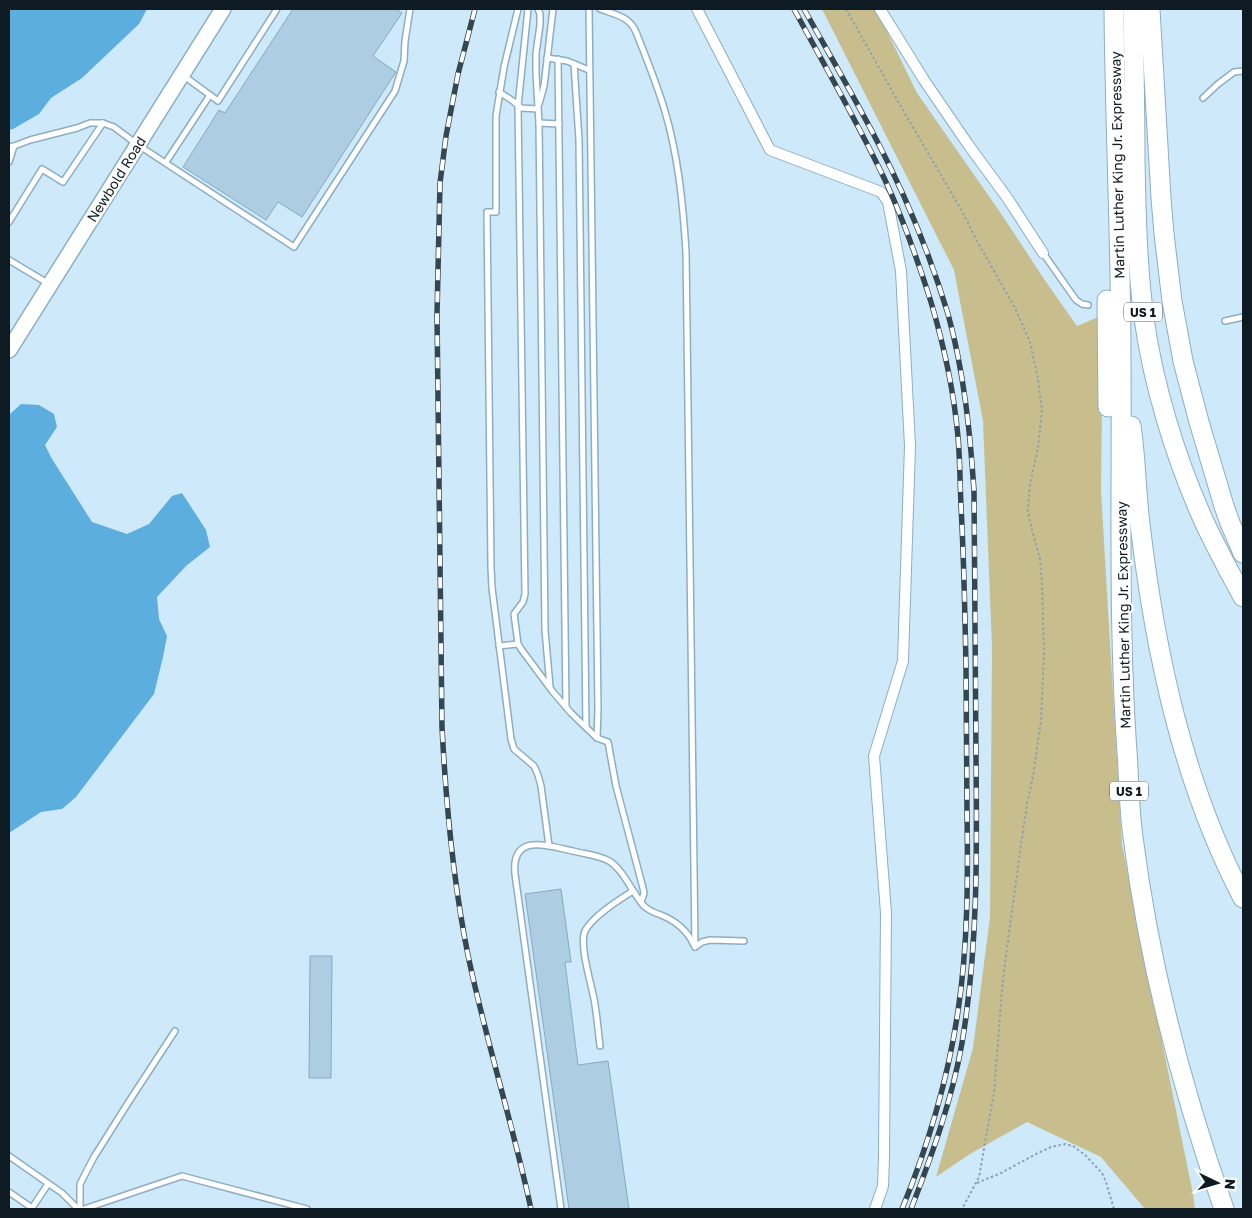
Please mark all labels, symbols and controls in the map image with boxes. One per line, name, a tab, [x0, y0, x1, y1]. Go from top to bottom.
street label: Martin Luther King Jr. Expressway	[1107, 51, 1127, 279]
street label: Newbold Road	[83, 133, 149, 225]
road number: US 1	[1124, 302, 1162, 322]
street label: Martin Luther King Jr. Expressway	[1113, 501, 1133, 729]
road number: US 1	[1110, 781, 1148, 800]
north arrow	[1192, 1158, 1242, 1208]
text: N	[1222, 1178, 1239, 1190]

